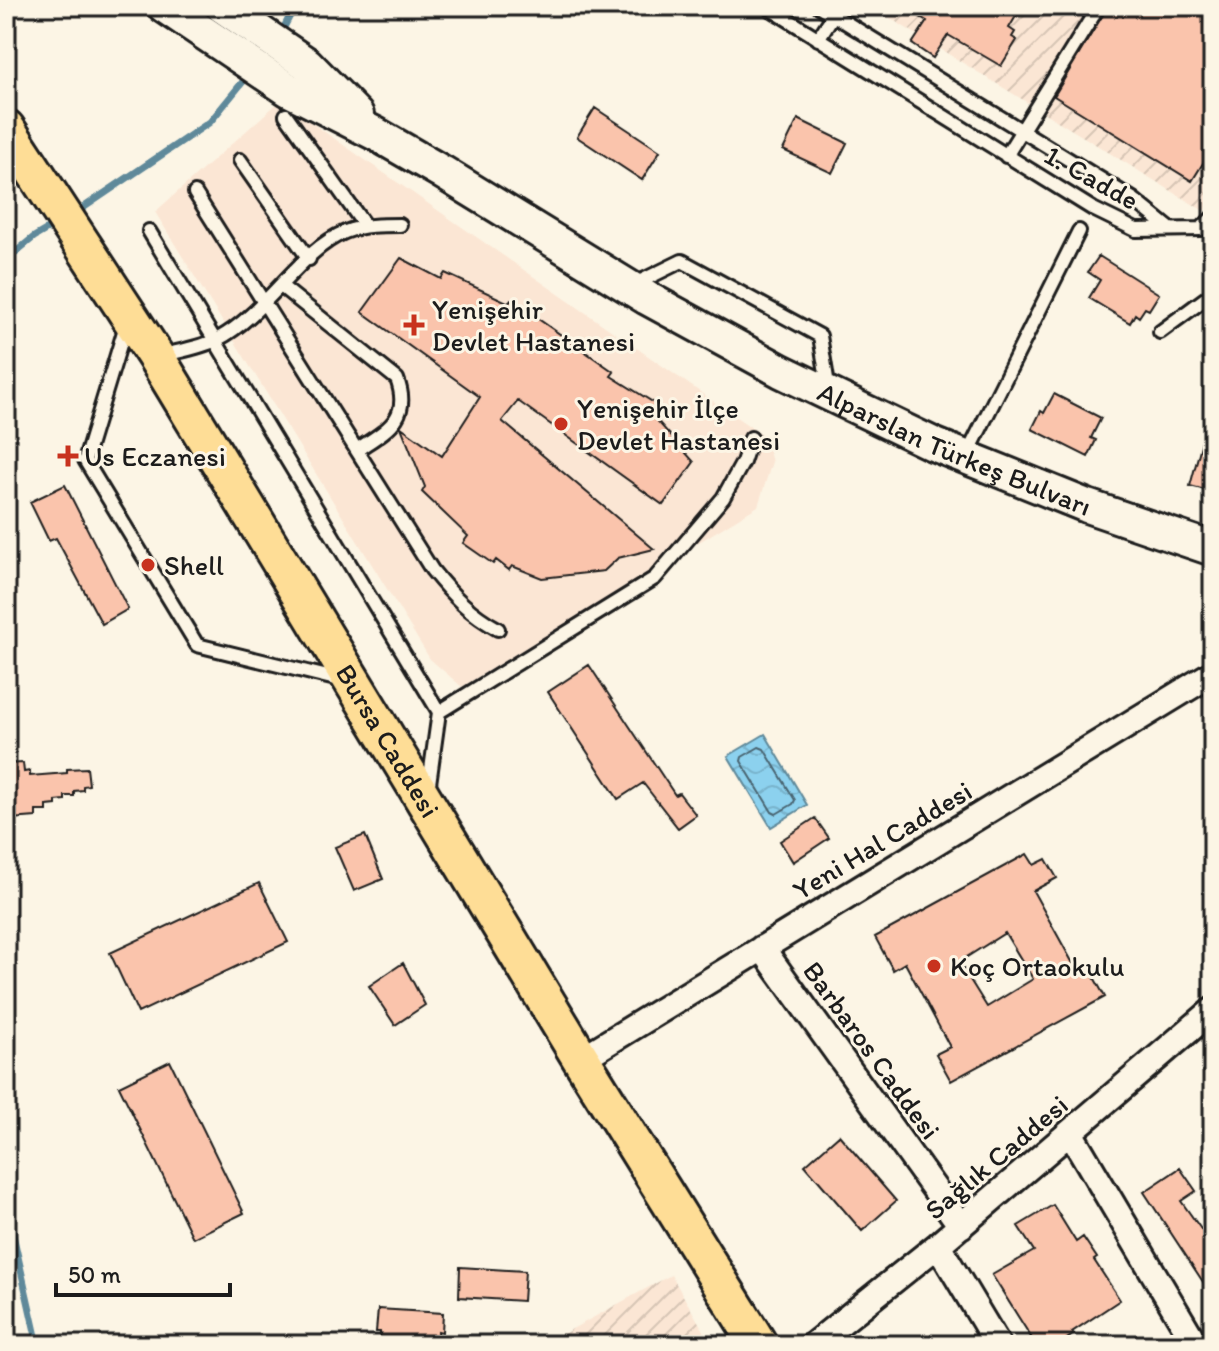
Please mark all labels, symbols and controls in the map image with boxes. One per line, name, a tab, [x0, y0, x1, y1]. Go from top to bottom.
street label: 1. Cadde	[1039, 137, 1145, 217]
place label: Yenişehir Devlet Hastanesi	[432, 292, 635, 358]
marker: Yenişehir Devlet Hastanesi	[403, 314, 425, 336]
street label: Alparslan Türkeş Bulvarı	[812, 374, 1097, 523]
place label: Yenişehir İlçe Devlet Hastanesi	[577, 391, 780, 457]
marker: Yenişehir İlçe Devlet Hastanesi	[552, 415, 570, 433]
place label: Us Eczanesi	[84, 439, 226, 473]
marker: Us Eczanesi	[59, 447, 77, 465]
place label: Shell	[164, 548, 224, 582]
marker: Shell	[139, 556, 157, 574]
street label: Bursa Caddesi	[329, 657, 448, 823]
street label: Yeni Hal Caddesi	[786, 773, 978, 907]
place label: Koç Ortaokulu	[950, 949, 1125, 983]
street label: Barbaros Caddesi	[796, 954, 948, 1146]
marker: Koç Ortaokulu	[925, 957, 943, 975]
street label: Sağlık Caddesi	[918, 1087, 1074, 1227]
scale bar	[56, 1247, 230, 1297]
text: 50 m	[68, 1260, 121, 1289]

